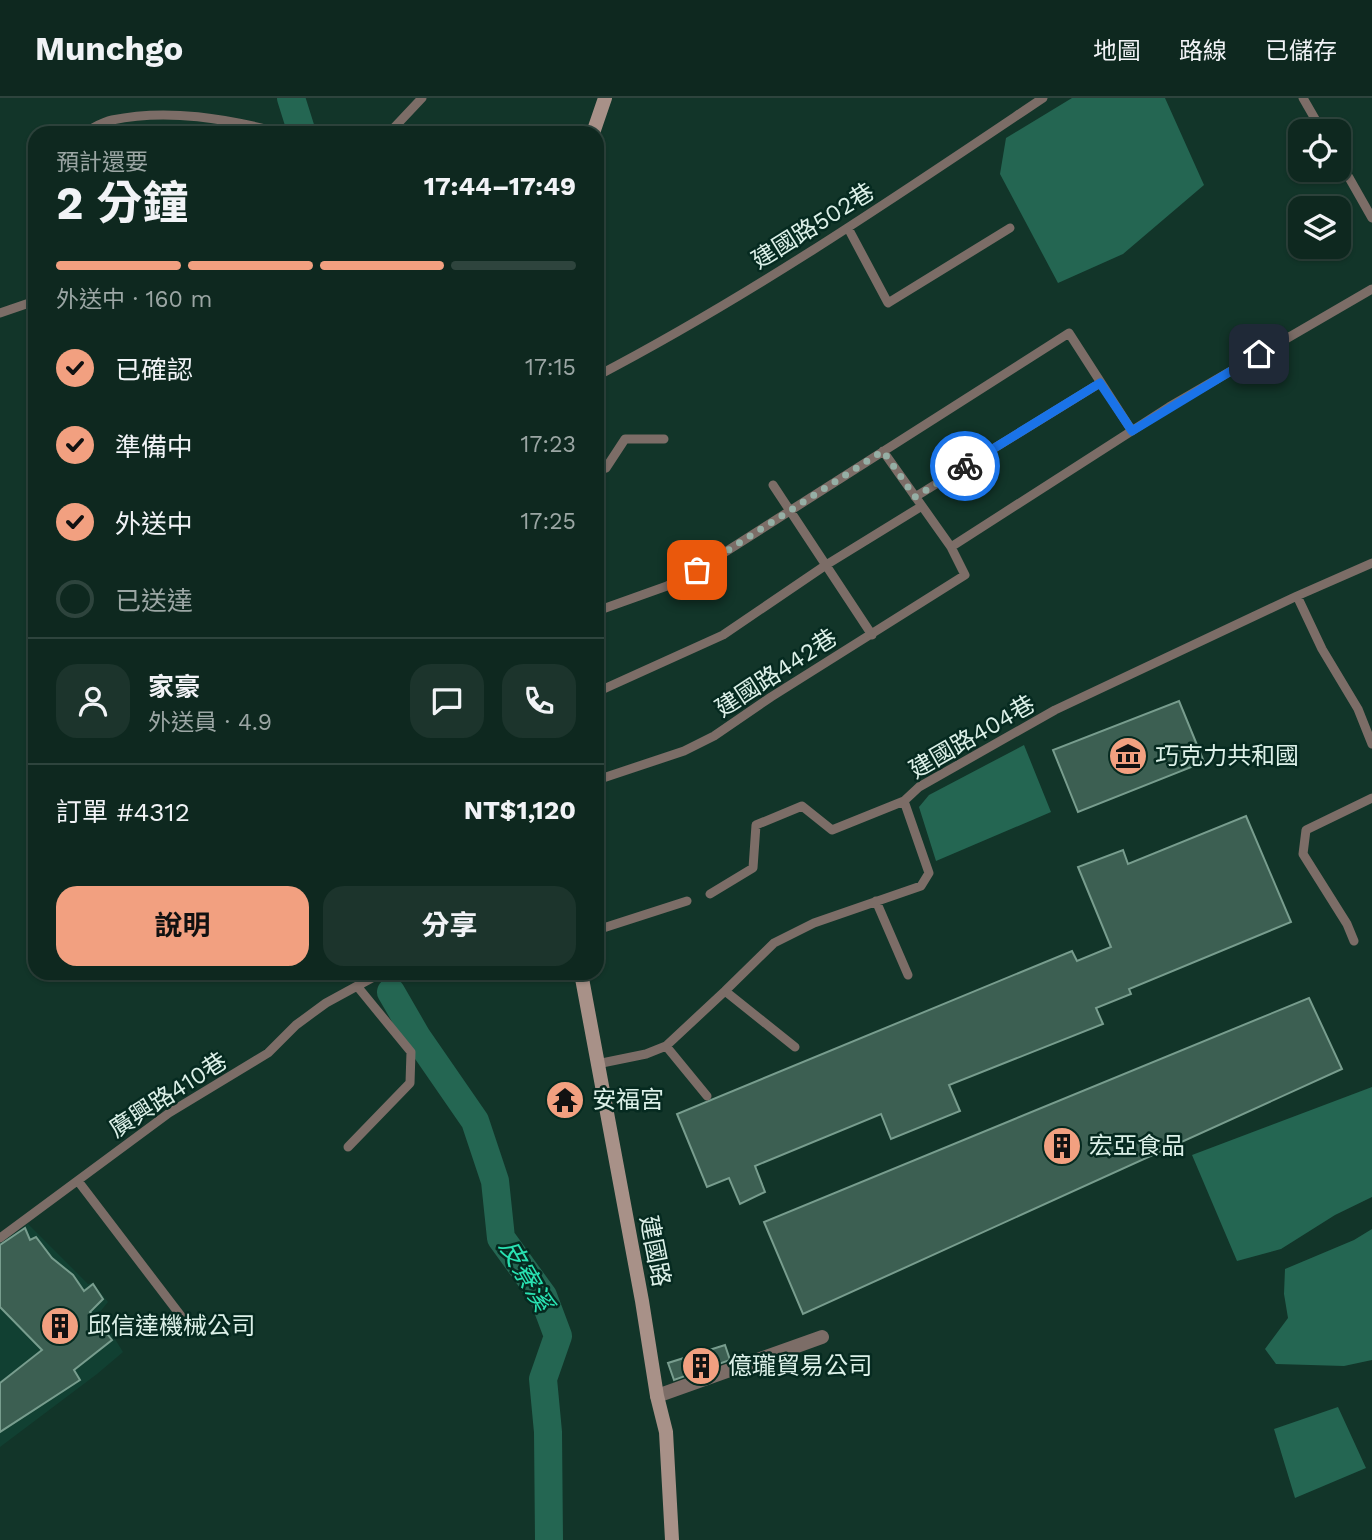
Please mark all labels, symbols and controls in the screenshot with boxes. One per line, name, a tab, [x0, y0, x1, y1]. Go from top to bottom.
text: Munchgo	[35, 29, 183, 68]
text: 地圖	[1093, 37, 1141, 65]
text: 路線	[1179, 37, 1227, 65]
text: 已儲存	[1265, 37, 1337, 65]
map controls	[1288, 119, 1351, 259]
button: locate	[1288, 119, 1351, 182]
text: 預計還要	[56, 149, 148, 176]
text: 17:44–17:49	[424, 171, 576, 201]
text: 2 分鐘	[56, 176, 189, 230]
street label: 建國路502巷	[747, 177, 879, 275]
button: layers	[1288, 196, 1351, 259]
text: 外送中 · 160 m	[56, 286, 212, 313]
pin	[1229, 324, 1289, 384]
icon: home	[1240, 335, 1278, 373]
icon: check	[56, 349, 94, 387]
text: 17:15	[525, 354, 576, 381]
text: 已確認	[115, 355, 193, 385]
icon: check	[56, 426, 94, 464]
text: 17:23	[521, 431, 576, 458]
courier	[930, 431, 1000, 501]
text: 準備中	[115, 432, 193, 462]
icon: bike	[946, 447, 984, 485]
icon: check	[56, 503, 94, 541]
text: 17:25	[521, 508, 576, 535]
text: 外送中	[115, 509, 193, 539]
pin	[667, 540, 727, 600]
icon: bag	[678, 551, 716, 589]
text: 已送達	[115, 586, 193, 616]
street label: 建國路442巷	[710, 623, 842, 723]
button: person	[56, 664, 130, 738]
button: chat	[410, 664, 484, 738]
button: phone	[502, 664, 576, 738]
text: 家豪	[148, 672, 200, 702]
street label: 建國路404巷	[904, 690, 1040, 784]
text: 外送員 · 4.9	[148, 709, 272, 736]
museum icon: 巧克力共和國	[1107, 735, 1149, 777]
place label: 巧克力共和國	[1155, 742, 1299, 770]
text: NT$1,120	[464, 795, 576, 825]
text: 訂單 #4312	[56, 797, 190, 827]
button: 說明	[56, 886, 309, 966]
button: 分享	[323, 886, 576, 966]
street label: 廣興路410巷	[104, 1047, 232, 1143]
temple icon: 安福宮	[544, 1079, 586, 1121]
place label: 安福宮	[592, 1086, 664, 1114]
building icon: 宏亞食品	[1041, 1125, 1083, 1167]
place label: 宏亞食品	[1089, 1132, 1185, 1160]
street label: 建國路	[634, 1213, 676, 1289]
water label: 皮寮溪	[494, 1234, 560, 1320]
building icon: 邱信達機械公司	[39, 1305, 81, 1347]
place label: 邱信達機械公司	[87, 1312, 255, 1340]
building icon: 億瓏貿易公司	[680, 1345, 722, 1387]
place label: 億瓏貿易公司	[728, 1352, 872, 1380]

